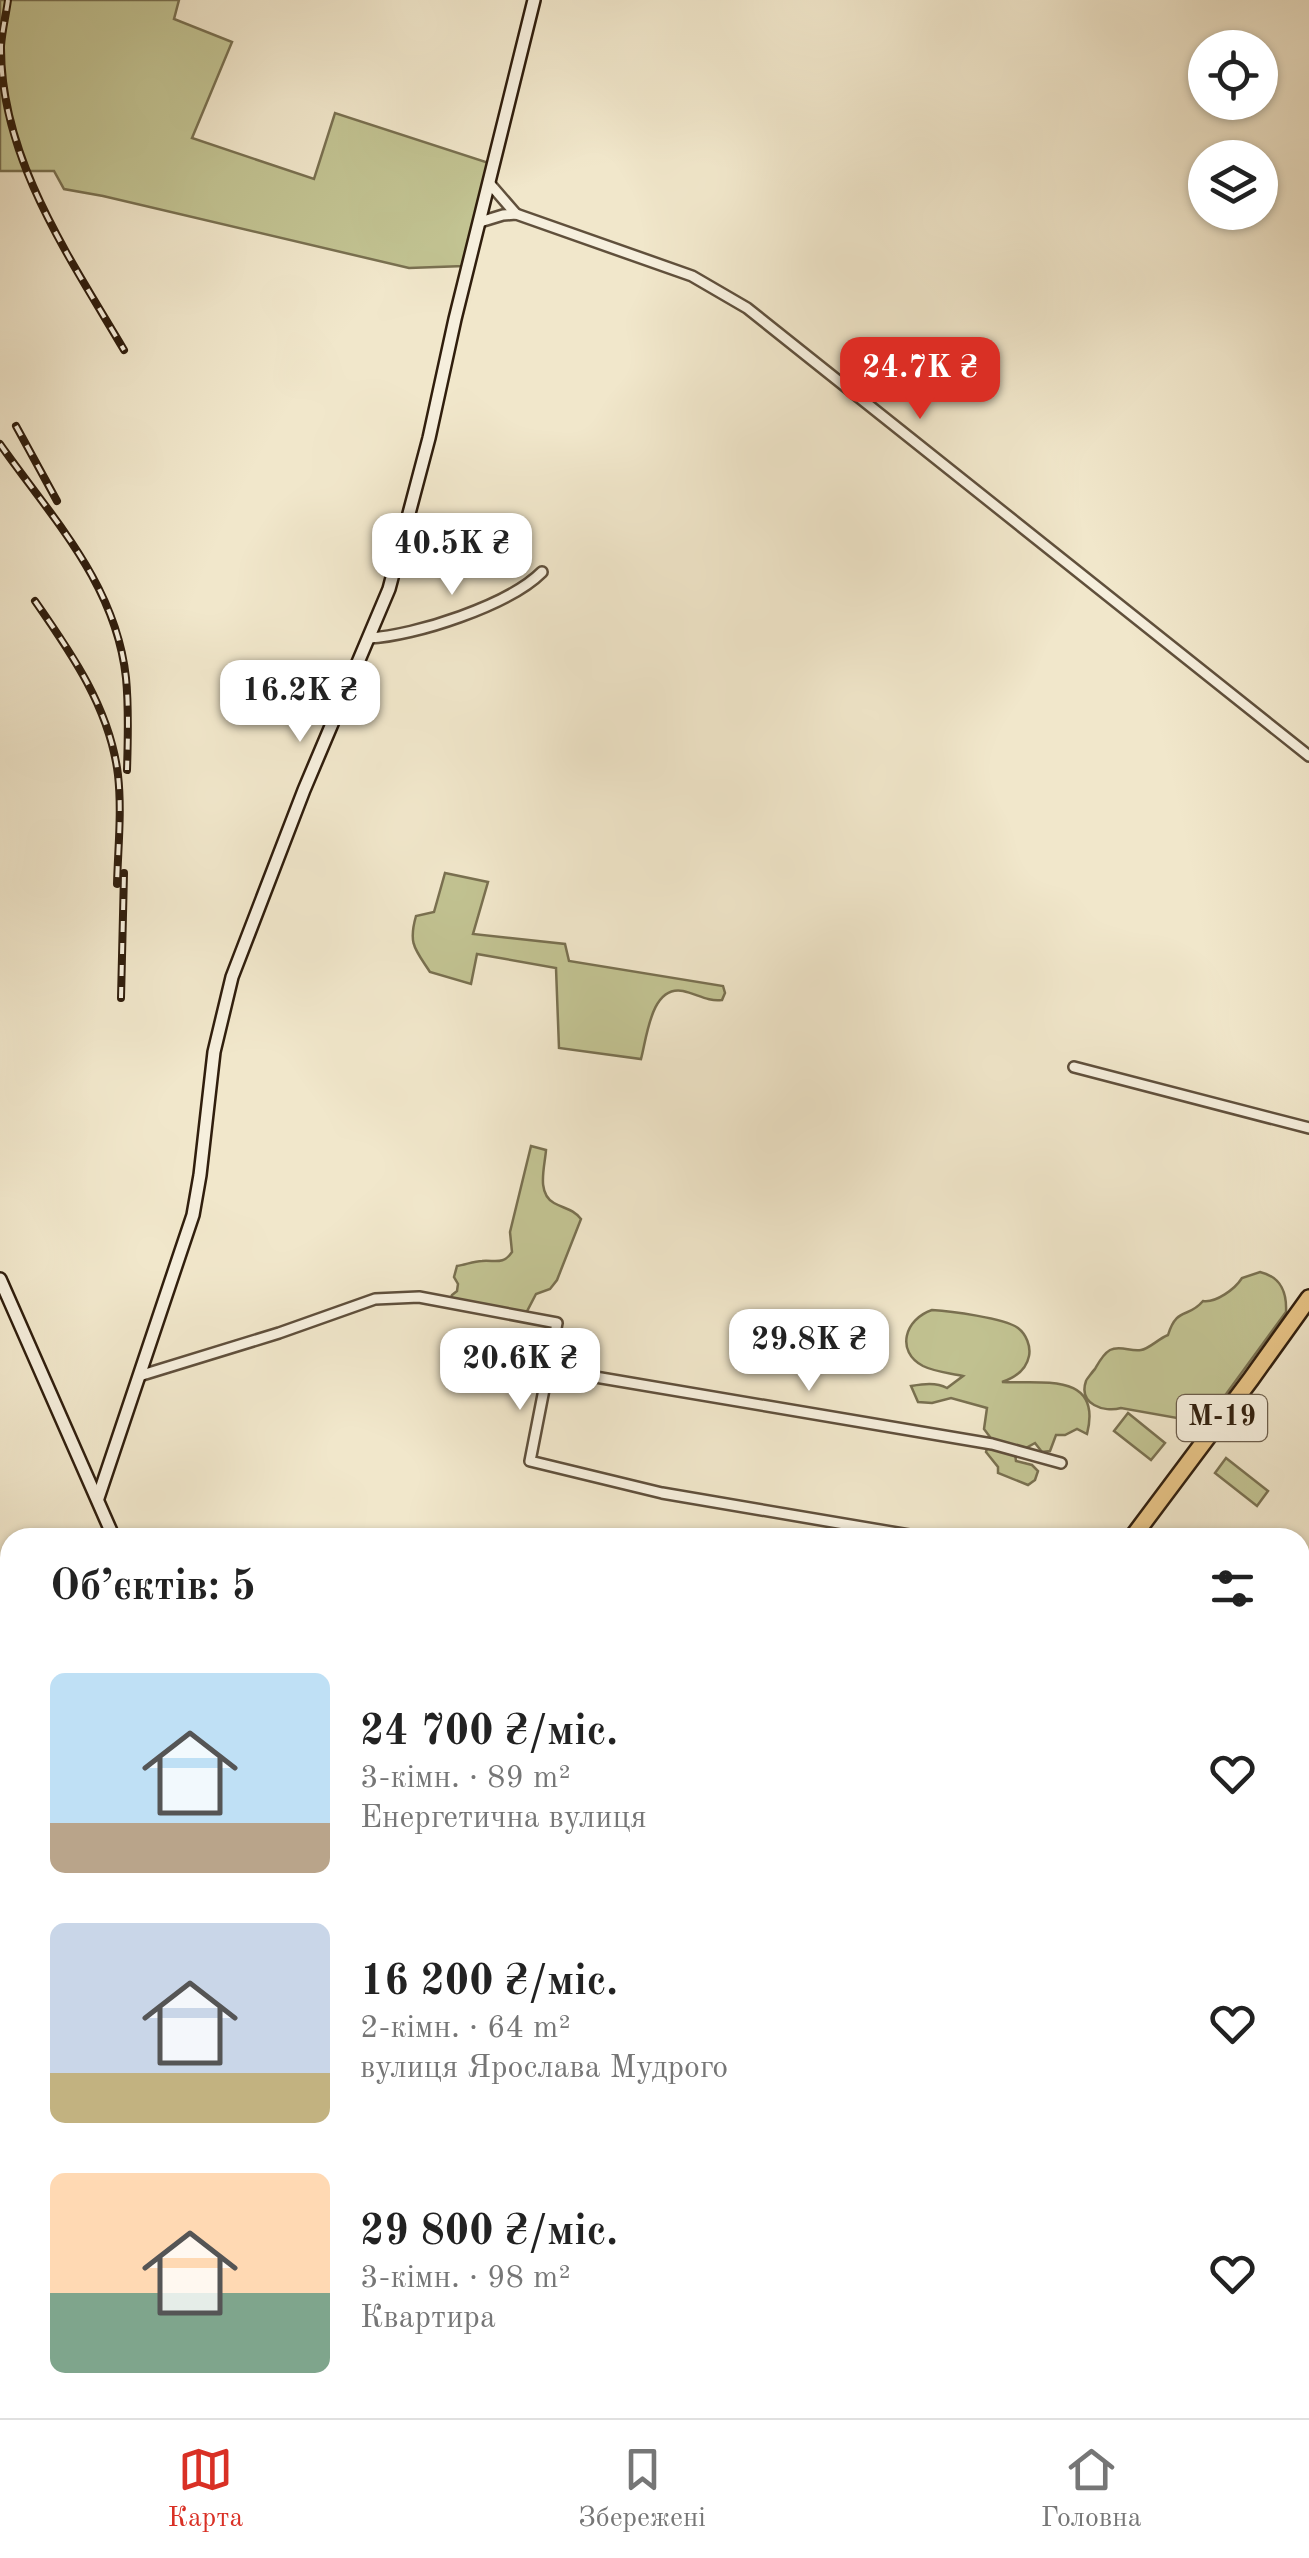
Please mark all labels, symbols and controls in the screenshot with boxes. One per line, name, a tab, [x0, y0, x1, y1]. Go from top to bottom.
map controls	[1188, 30, 1278, 230]
button: locate	[1188, 30, 1278, 120]
button: layers	[1188, 140, 1278, 230]
pin: 24.7K ₴	[828, 337, 1012, 422]
text: 24.7K ₴	[862, 353, 978, 385]
pin: 40.5K ₴	[360, 513, 544, 598]
text: 40.5K ₴	[394, 529, 510, 561]
pin: 16.2K ₴	[208, 660, 392, 745]
text: 16.2K ₴	[242, 676, 358, 708]
pin: 29.8K ₴	[717, 1309, 901, 1394]
text: 29.8K ₴	[751, 1325, 867, 1357]
pin: 20.6K ₴	[428, 1328, 612, 1413]
text: 20.6K ₴	[462, 1344, 578, 1376]
road number: М-19	[1177, 1395, 1267, 1441]
icon: filters	[1205, 1561, 1260, 1616]
text: Об’єктів: 5	[50, 1567, 256, 1609]
text: 24 700 ₴/міс.	[360, 1712, 618, 1754]
icon: home	[130, 1713, 250, 1833]
icon: heart	[1205, 1746, 1260, 1801]
text: 3-кімн. · 89 m²	[360, 1763, 571, 1795]
text: Енергетична вулиця	[360, 1803, 647, 1835]
text: 16 200 ₴/міс.	[360, 1962, 618, 2004]
icon: home	[130, 1963, 250, 2083]
icon: heart	[1205, 1996, 1260, 2051]
text: 2-кімн. · 64 m²	[360, 2013, 571, 2045]
text: вулиця Ярослава Мудрого	[360, 2053, 728, 2085]
text: 29 800 ₴/міс.	[360, 2212, 618, 2254]
icon: home	[130, 2213, 250, 2333]
icon: heart	[1205, 2246, 1260, 2301]
text: 3-кімн. · 98 m²	[360, 2263, 571, 2295]
text: Квартира	[360, 2303, 496, 2335]
tab: Карта	[168, 2442, 243, 2537]
tab: Збережені	[578, 2442, 706, 2537]
tab: Головна	[1041, 2442, 1142, 2537]

